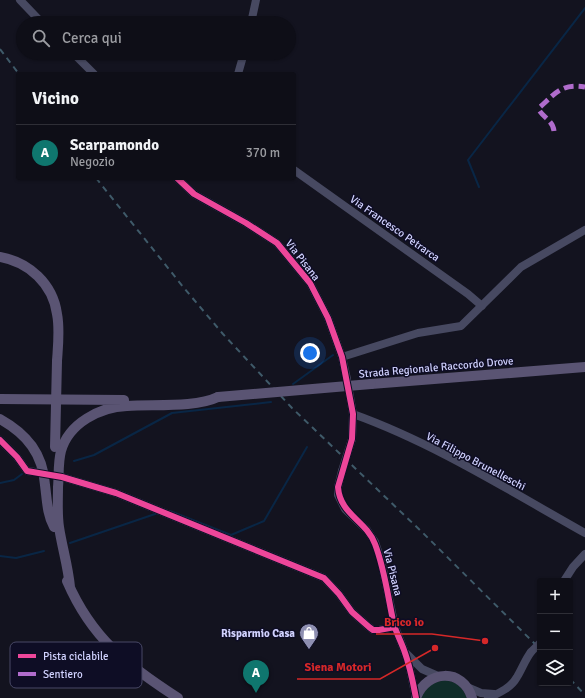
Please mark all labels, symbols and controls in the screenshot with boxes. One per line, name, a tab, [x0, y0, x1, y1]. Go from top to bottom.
search box	[16, 16, 296, 60]
icon: search	[30, 27, 52, 49]
text: Cerca qui	[62, 29, 122, 47]
text: Vicino	[32, 88, 79, 109]
text: Scarpamondo	[70, 136, 159, 154]
text: A	[41, 145, 49, 161]
text: 370 m	[246, 145, 280, 161]
text: Negozio	[70, 154, 115, 170]
street label: Via Francesco Petrarca	[347, 193, 442, 265]
street label: Via Pisana	[283, 237, 323, 284]
your location	[300, 343, 320, 363]
street label: Strada Regionale Raccordo Drove	[358, 354, 514, 381]
street label: Via Filippo Brunelleschi	[424, 430, 528, 493]
street label: Via Pisana	[380, 547, 405, 598]
map controls	[537, 578, 573, 686]
button: +	[537, 578, 573, 614]
callout: Brico io	[376, 610, 432, 634]
button: −	[537, 614, 573, 650]
text: Brico io	[384, 615, 424, 630]
shop icon: Risparmio Casa	[298, 622, 320, 650]
place label: Risparmio Casa	[221, 627, 295, 640]
legend	[10, 642, 142, 688]
text: Pista ciclabile	[43, 650, 109, 663]
button: layers	[537, 650, 573, 686]
callout: Siena Motori	[297, 655, 380, 679]
pin: A	[243, 660, 269, 693]
text: Siena Motori	[304, 660, 372, 675]
text: Sentiero	[43, 668, 83, 681]

